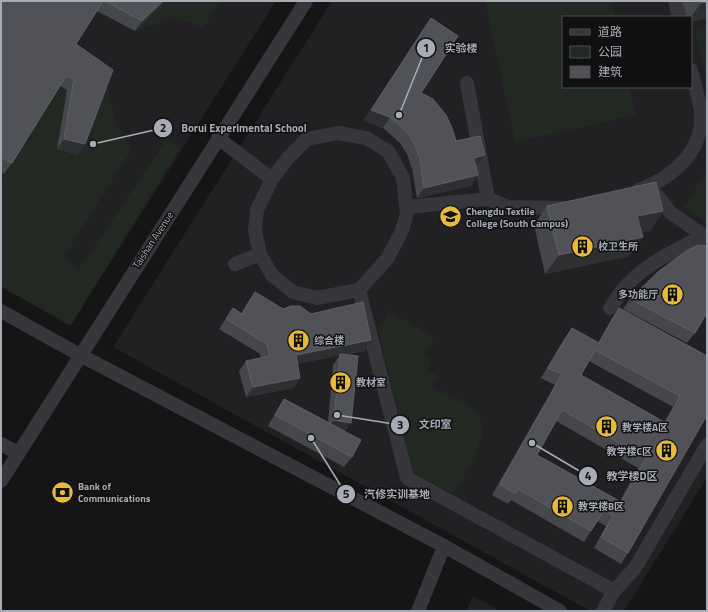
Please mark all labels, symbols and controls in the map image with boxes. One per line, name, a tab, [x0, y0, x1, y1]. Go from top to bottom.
legend	[562, 16, 692, 88]
text: 道路	[598, 22, 622, 41]
callout: 实验楼	[416, 36, 485, 59]
text: 1	[423, 38, 429, 57]
text: 实验楼	[445, 40, 478, 56]
text: 公园	[598, 42, 622, 61]
text: 建筑	[598, 62, 622, 81]
callout: Borui Experimental School	[153, 116, 315, 139]
text: 2	[160, 118, 166, 137]
text: Borui Experimental School	[181, 120, 307, 136]
school or university icon: Chengdu Textile College (South Campus)	[438, 204, 464, 230]
place label: Chengdu Textile College (South Campus)	[466, 204, 568, 231]
street label: Taishan Avenue	[129, 208, 177, 272]
building icon: 校卫生所	[570, 233, 596, 259]
place label: 校卫生所	[598, 239, 638, 254]
building icon: 多功能厅	[660, 281, 686, 307]
place label: 多功能厅	[618, 287, 658, 302]
building icon: 综合楼	[286, 327, 312, 353]
place label: 综合楼	[314, 333, 344, 348]
building icon: 教材室	[327, 369, 353, 395]
place label: 教材室	[356, 375, 386, 390]
callout: 文印室	[390, 413, 459, 436]
building icon: 教学楼A区	[593, 414, 619, 440]
text: 3	[397, 415, 403, 434]
text: 文印室	[419, 416, 452, 432]
place label: 教学楼A区	[622, 420, 668, 435]
building icon: 教学楼C区	[654, 438, 680, 464]
place label: 教学楼C区	[607, 444, 652, 459]
callout: 教学楼D区	[578, 465, 665, 488]
text: 4	[585, 466, 592, 485]
text: 教学楼D区	[606, 468, 658, 484]
bank icon: Bank of Communications	[50, 479, 76, 505]
place label: Bank of Communications	[78, 479, 151, 506]
callout: 汽修实训基地	[336, 482, 438, 505]
text: 5	[343, 484, 350, 503]
text: 汽修实训基地	[364, 486, 430, 502]
building icon: 教学楼B区	[549, 493, 575, 519]
place label: 教学楼B区	[578, 499, 624, 514]

